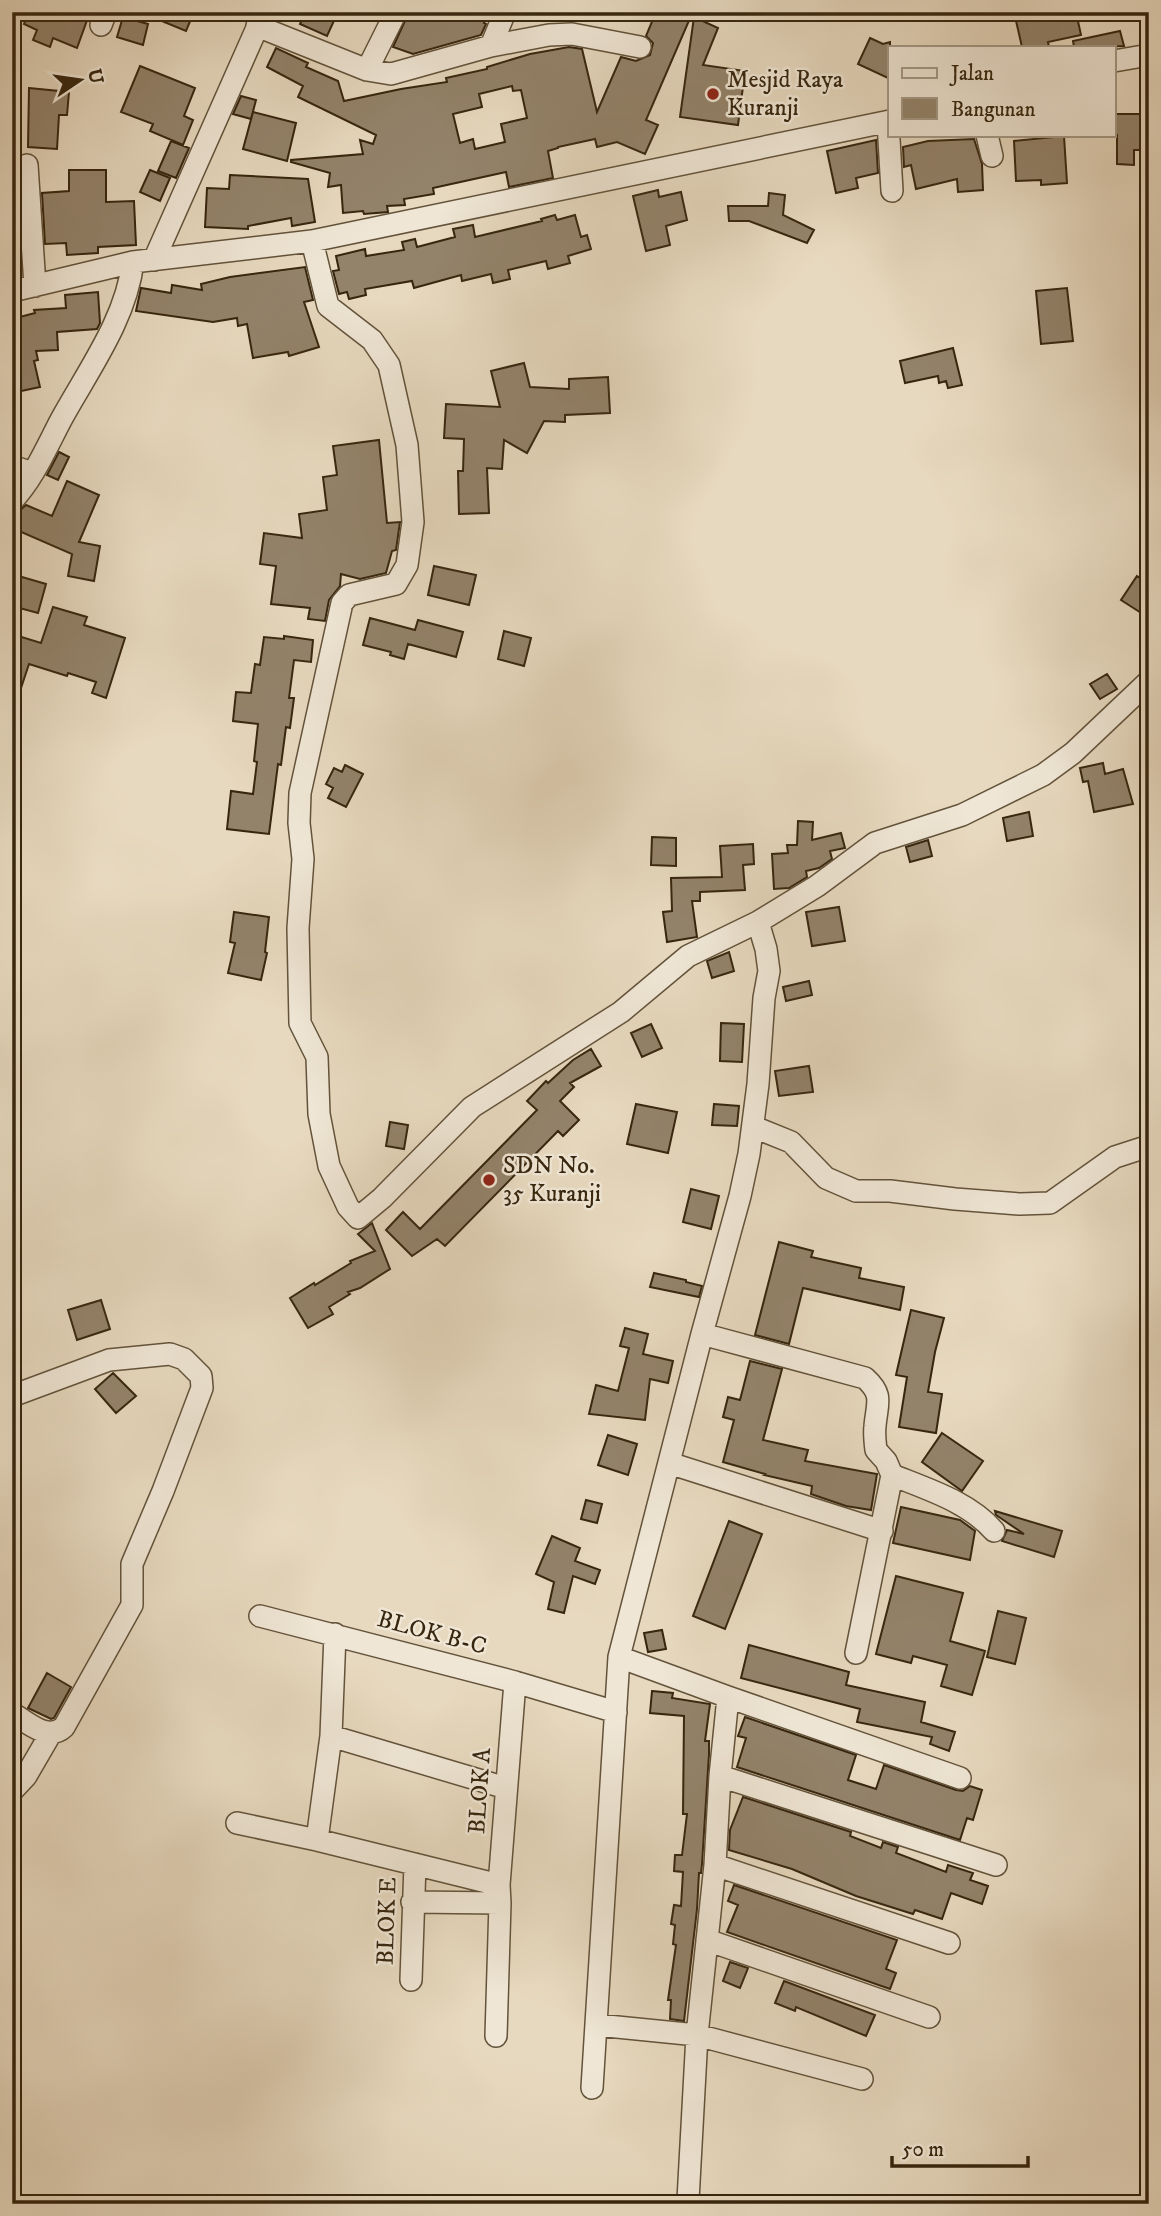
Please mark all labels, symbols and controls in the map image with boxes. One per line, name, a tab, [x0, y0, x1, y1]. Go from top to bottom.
north arrow	[46, 46, 116, 116]
legend	[888, 46, 1116, 136]
text: Jalan	[949, 61, 994, 87]
place label: Mesjid Raya Kuranji	[727, 65, 844, 123]
text: U	[82, 67, 108, 87]
marker: Mesjid Raya Kuranji	[705, 86, 721, 102]
text: Bangunan	[951, 97, 1035, 123]
place label: SDN No. 35 Kuranji	[503, 1151, 601, 1209]
marker: SDN No. 35 Kuranji	[481, 1172, 497, 1188]
street label: BLOK B-C	[374, 1604, 490, 1662]
street label: BLOK A	[462, 1746, 498, 1835]
street label: BLOK E	[370, 1876, 404, 1966]
scale bar	[892, 2125, 1028, 2169]
text: 50 m	[902, 2137, 944, 2163]

